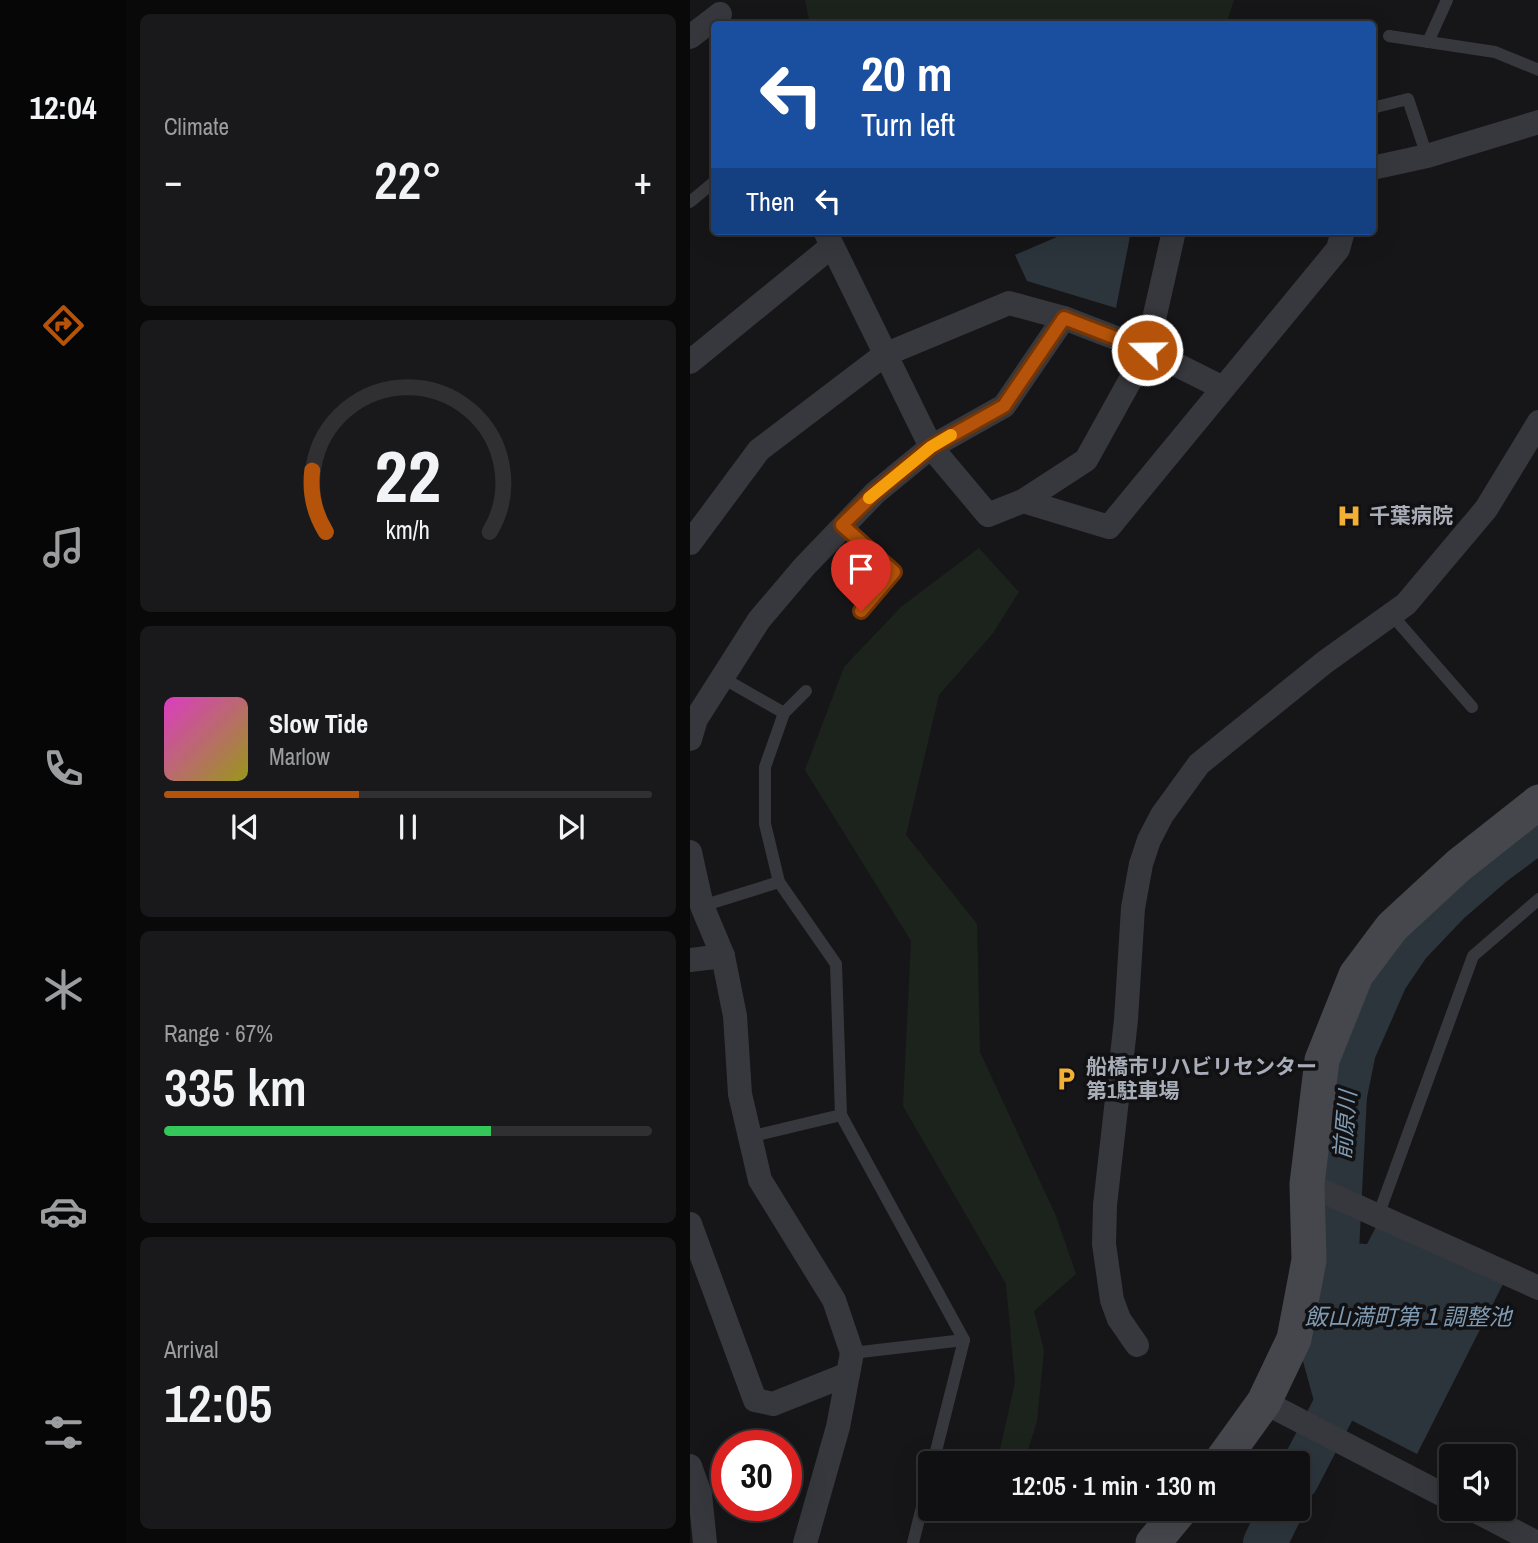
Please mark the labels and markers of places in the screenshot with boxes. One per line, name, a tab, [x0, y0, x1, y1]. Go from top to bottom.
place label: 千葉病院	[1369, 501, 1453, 530]
hospital icon: 千葉病院	[1335, 502, 1363, 530]
pin	[831, 539, 891, 611]
place label: 船橋市リハビリセンター 第1駐車場	[1086, 1052, 1317, 1105]
parking icon: 船橋市リハビリセンター 第1駐車場	[1052, 1065, 1080, 1093]

